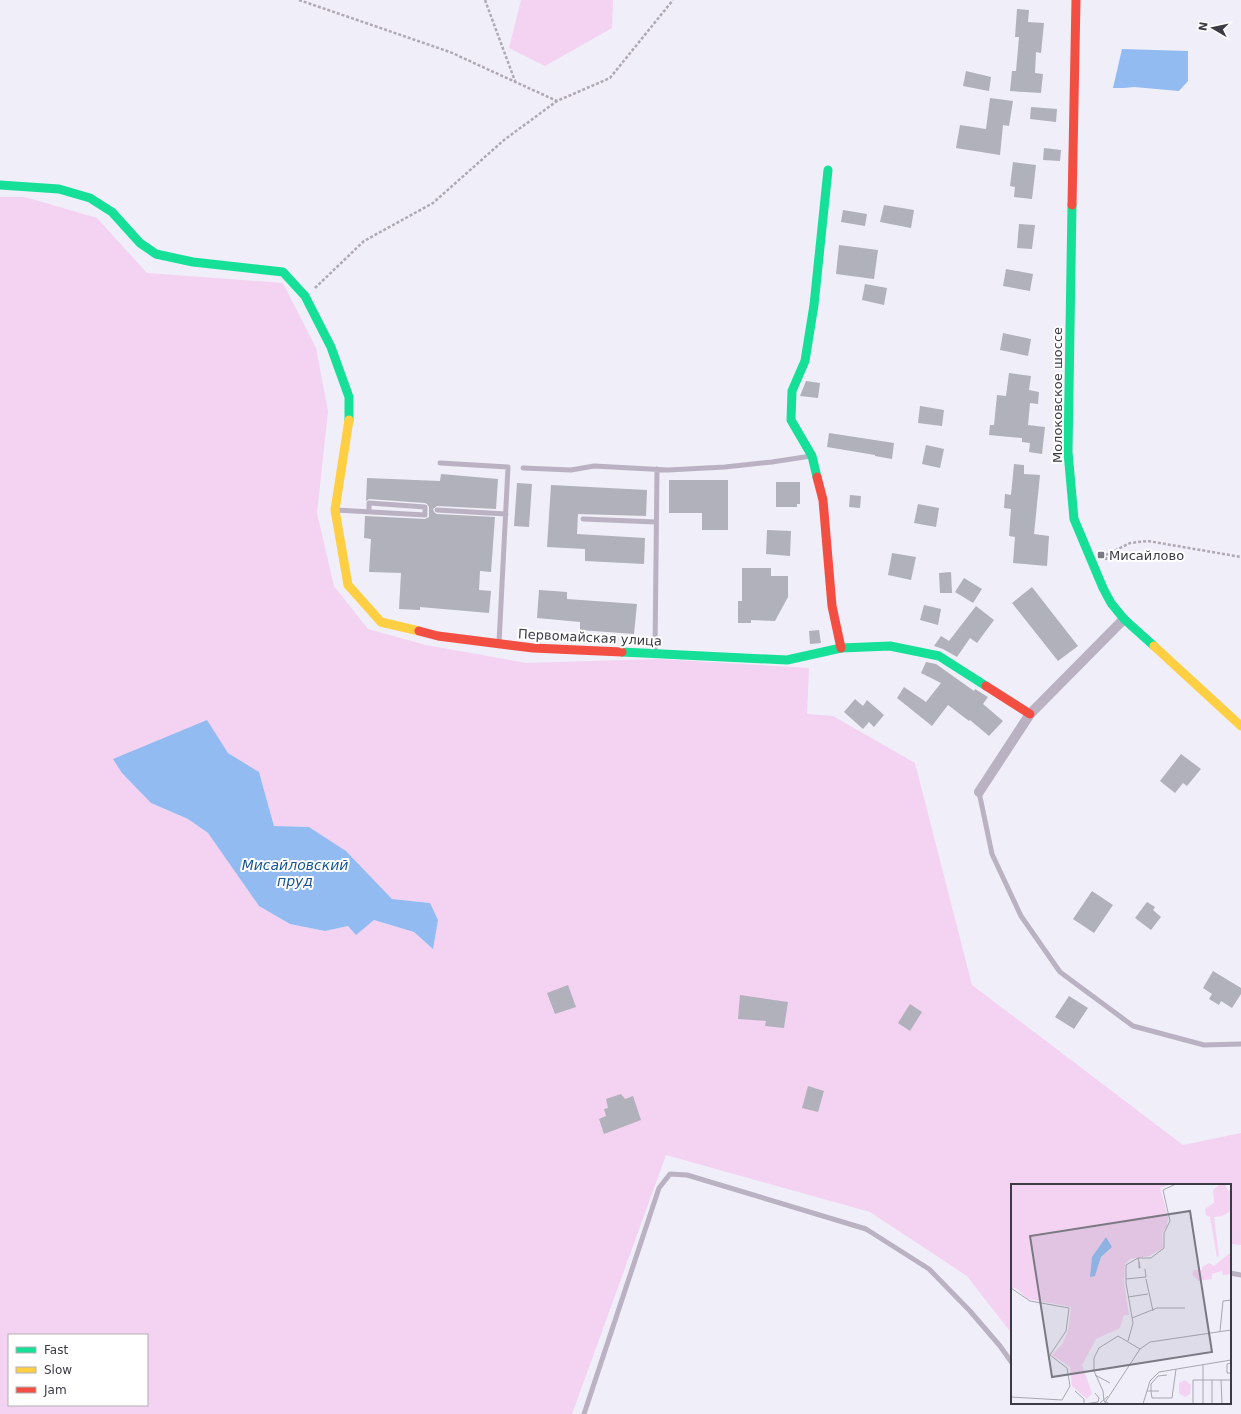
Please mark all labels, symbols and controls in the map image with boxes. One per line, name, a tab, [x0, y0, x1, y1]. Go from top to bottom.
north arrow	[1193, 8, 1233, 48]
text: N	[1196, 21, 1211, 32]
street label: Молоковское шоссе	[1050, 327, 1065, 463]
place label: Мисайлово	[1109, 548, 1184, 563]
marker: Мисайлово	[1096, 550, 1106, 560]
street label: Первомайская улица	[518, 626, 662, 649]
water label: Мисайловский пруд	[242, 857, 348, 889]
inset map	[1011, 1184, 1231, 1404]
legend	[8, 1334, 148, 1406]
text: Fast	[44, 1343, 68, 1357]
text: Slow	[44, 1363, 72, 1377]
text: Jam	[43, 1383, 67, 1397]

